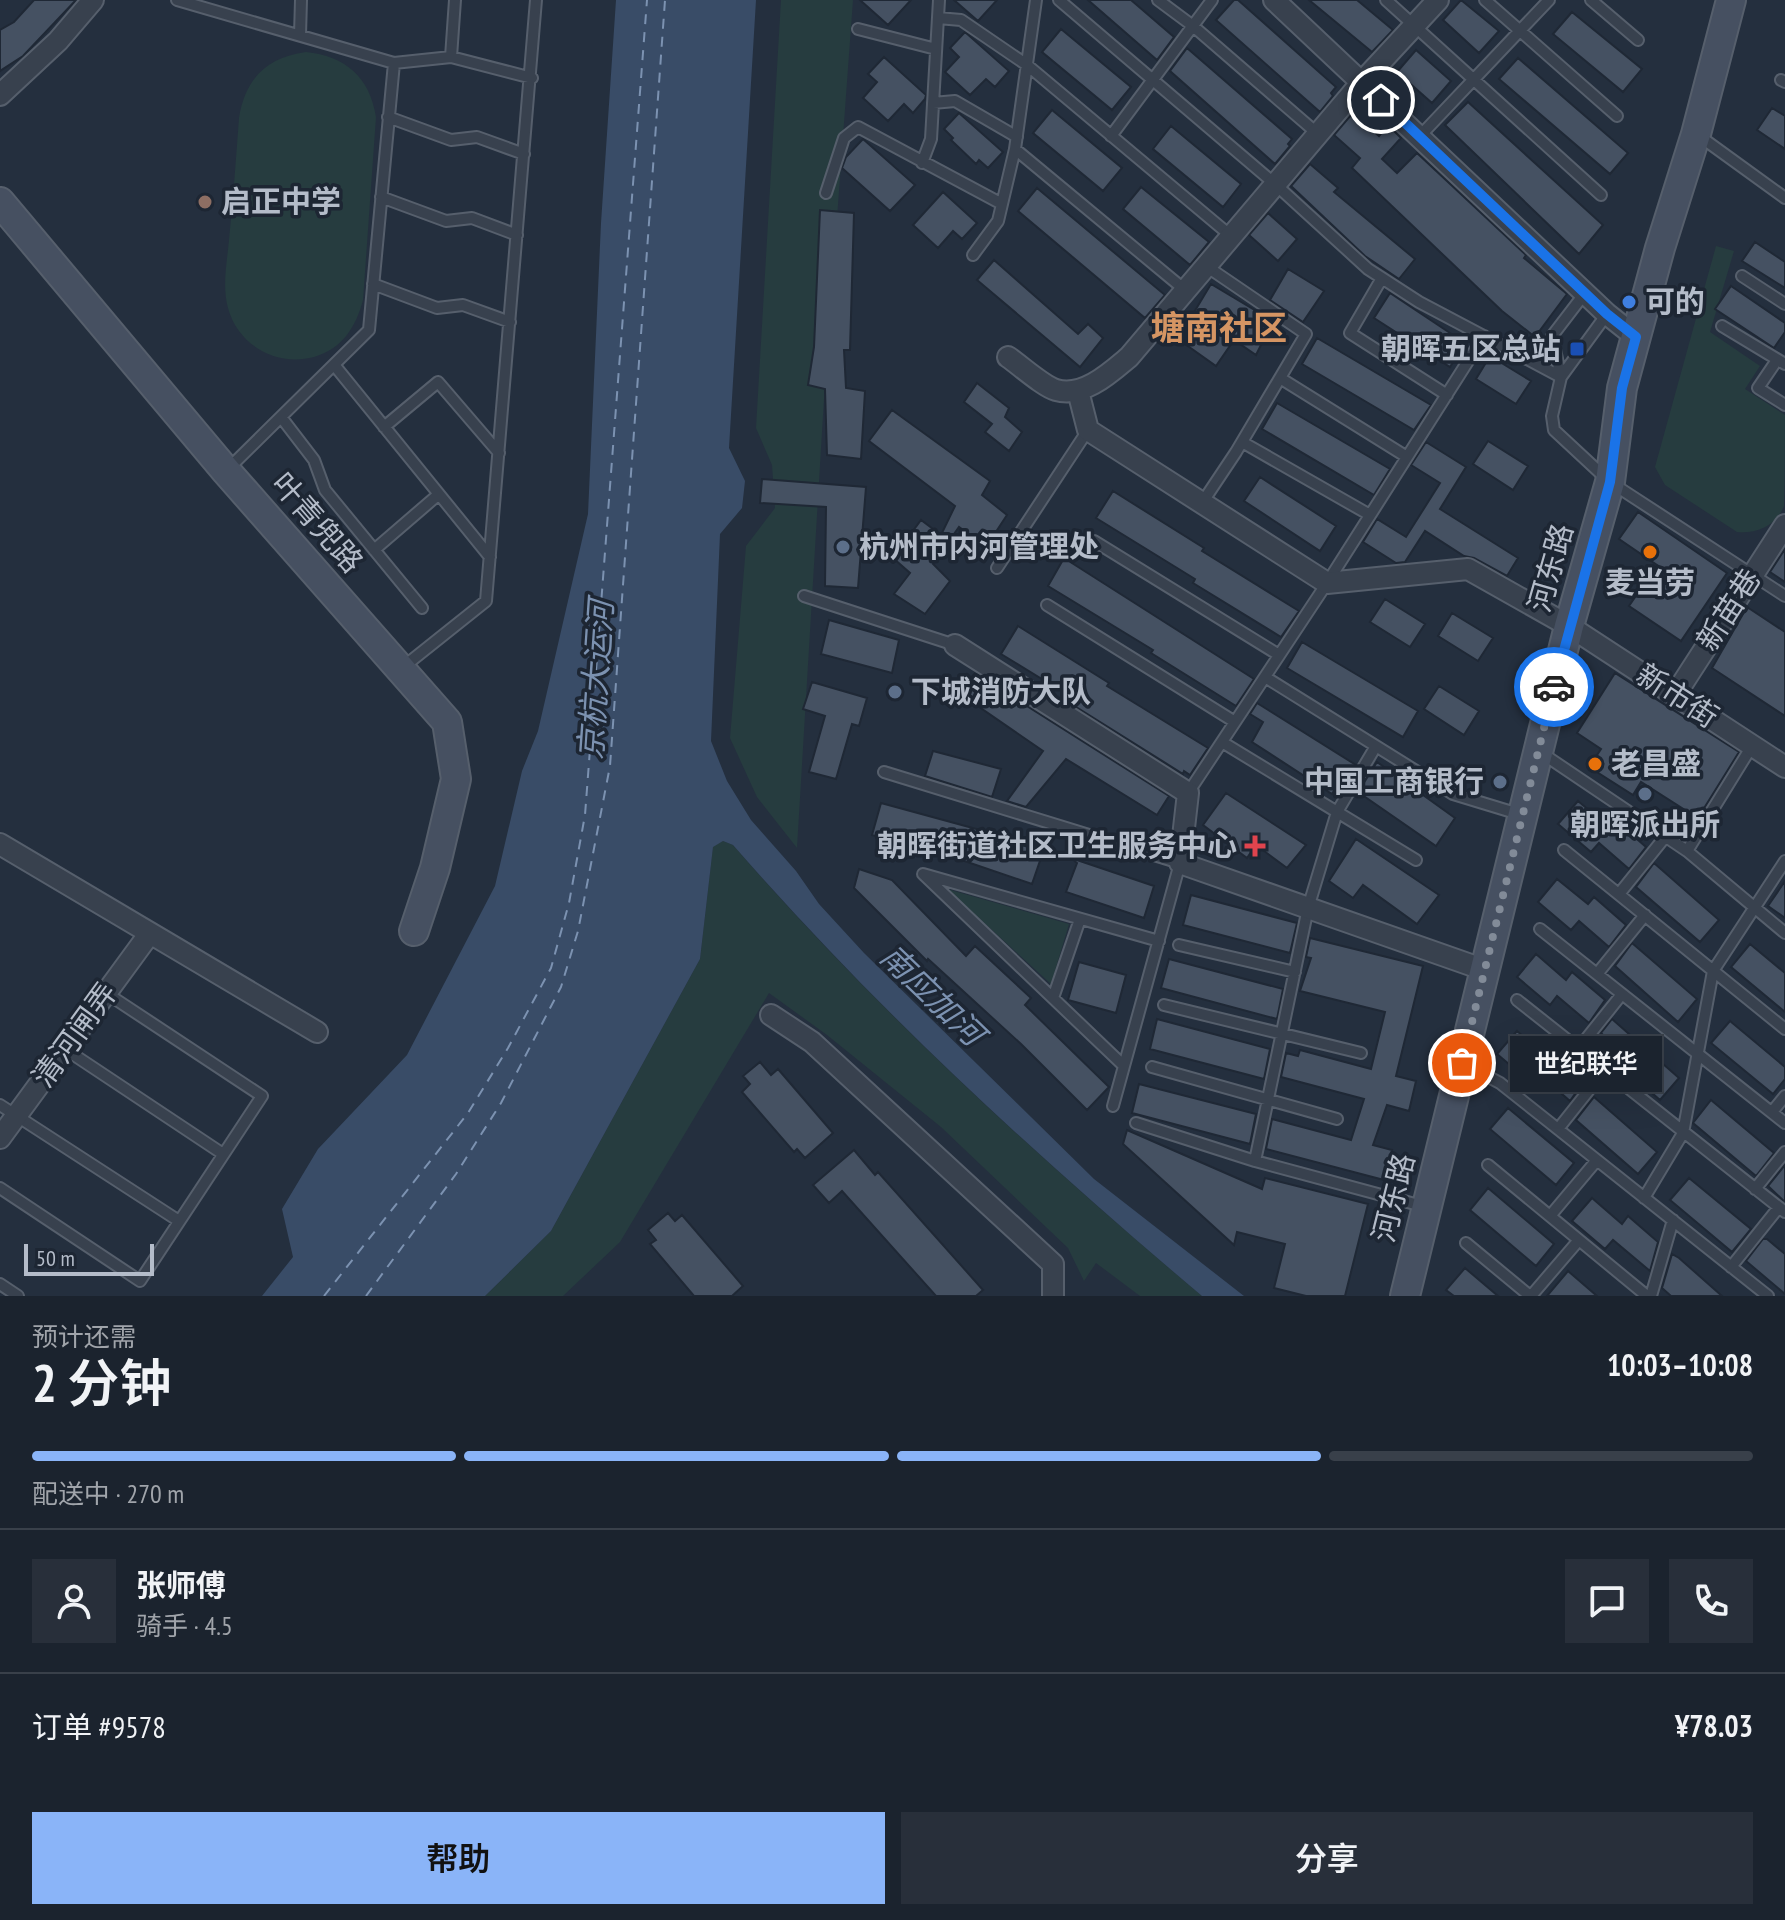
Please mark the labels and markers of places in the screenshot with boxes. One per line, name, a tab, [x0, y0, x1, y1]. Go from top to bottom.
pin	[1347, 66, 1415, 134]
place label: 启正中学	[221, 181, 341, 220]
marker: 启正中学	[196, 193, 214, 211]
place label: 可的	[1645, 281, 1705, 320]
marker: 可的	[1620, 293, 1638, 311]
place label: 朝晖五区总站	[1381, 328, 1561, 367]
marker: 朝晖五区总站	[1568, 340, 1586, 358]
place label: 杭州市内河管理处	[859, 526, 1099, 565]
marker: 杭州市内河管理处	[834, 538, 852, 556]
marker: 麦当劳	[1641, 543, 1659, 561]
place label: 麦当劳	[1605, 562, 1695, 601]
place label: 下城消防大队	[911, 671, 1091, 710]
marker: 下城消防大队	[886, 683, 904, 701]
place label: 老昌盛	[1611, 743, 1701, 782]
marker: 老昌盛	[1586, 755, 1604, 773]
place label: 中国工商银行	[1304, 761, 1484, 800]
marker: 中国工商银行	[1491, 773, 1509, 791]
marker: 朝晖派出所	[1636, 785, 1654, 803]
place label: 朝晖派出所	[1570, 804, 1720, 843]
place label: 朝晖街道社区卫生服务中心	[877, 825, 1237, 864]
marker: 朝晖街道社区卫生服务中心	[1244, 835, 1266, 857]
pin	[1428, 1029, 1496, 1097]
callout: 世纪联华	[1510, 1035, 1662, 1091]

